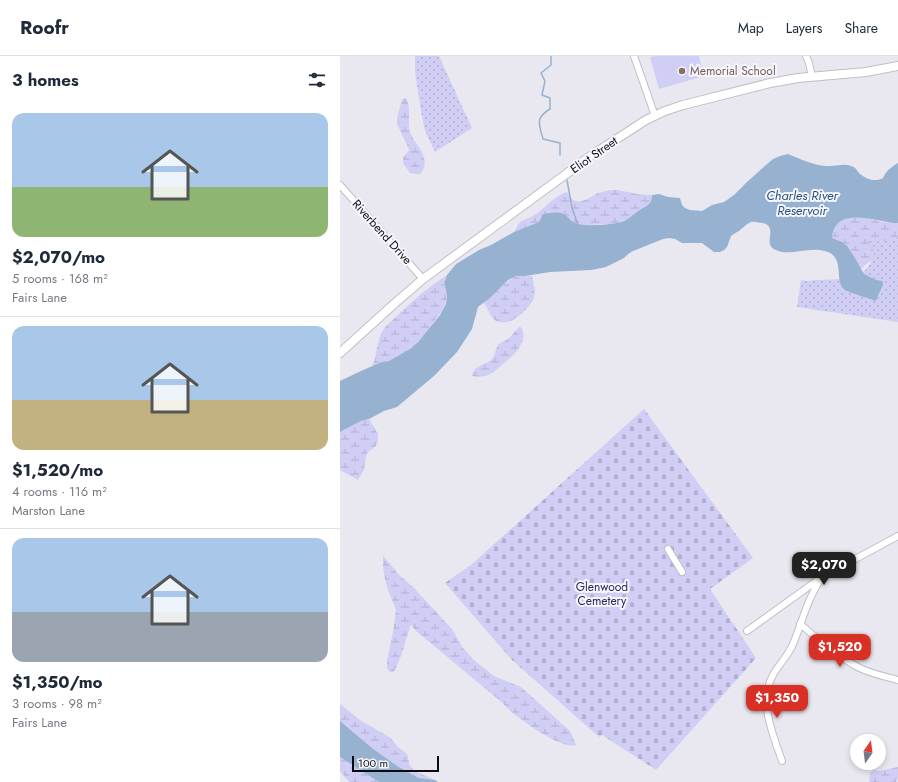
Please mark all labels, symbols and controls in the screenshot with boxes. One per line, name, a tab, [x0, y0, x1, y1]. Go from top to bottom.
text: Roofr	[20, 14, 69, 41]
text: Map	[738, 18, 764, 38]
text: Layers	[786, 18, 822, 38]
text: Share	[844, 18, 878, 38]
place label: Memorial School	[690, 62, 776, 80]
marker: Memorial School	[677, 66, 687, 76]
text: 3 homes	[12, 68, 79, 92]
icon: filters	[306, 69, 328, 91]
street label: Eliot Street	[567, 132, 621, 178]
icon: home	[134, 139, 206, 211]
water label: Charles River Reservoir	[766, 186, 839, 220]
street label: Riverbend Drive	[348, 196, 416, 268]
text: $2,070/mo	[12, 245, 105, 269]
text: 5 rooms · 168 m²	[12, 269, 108, 288]
text: Fairs Lane	[12, 288, 67, 307]
icon: home	[134, 352, 206, 424]
text: $1,520/mo	[12, 458, 103, 482]
text: 4 rooms · 116 m²	[12, 482, 107, 501]
text: Marston Lane	[12, 501, 85, 520]
pin: $2,070	[791, 552, 857, 586]
text: $2,070	[801, 555, 847, 574]
icon: home	[134, 564, 206, 636]
park label: Glenwood Cemetery	[576, 578, 628, 610]
pin: $1,520	[807, 634, 873, 668]
text: $1,520	[818, 637, 862, 656]
text: $1,350/mo	[12, 670, 103, 694]
pin: $1,350	[744, 685, 810, 719]
text: $1,350	[755, 688, 799, 707]
text: 3 rooms · 98 m²	[12, 694, 102, 713]
text: Fairs Lane	[12, 713, 67, 732]
north arrow	[850, 734, 886, 770]
map controls	[850, 734, 886, 770]
scale bar	[352, 754, 439, 773]
text: 100 m	[358, 755, 388, 771]

